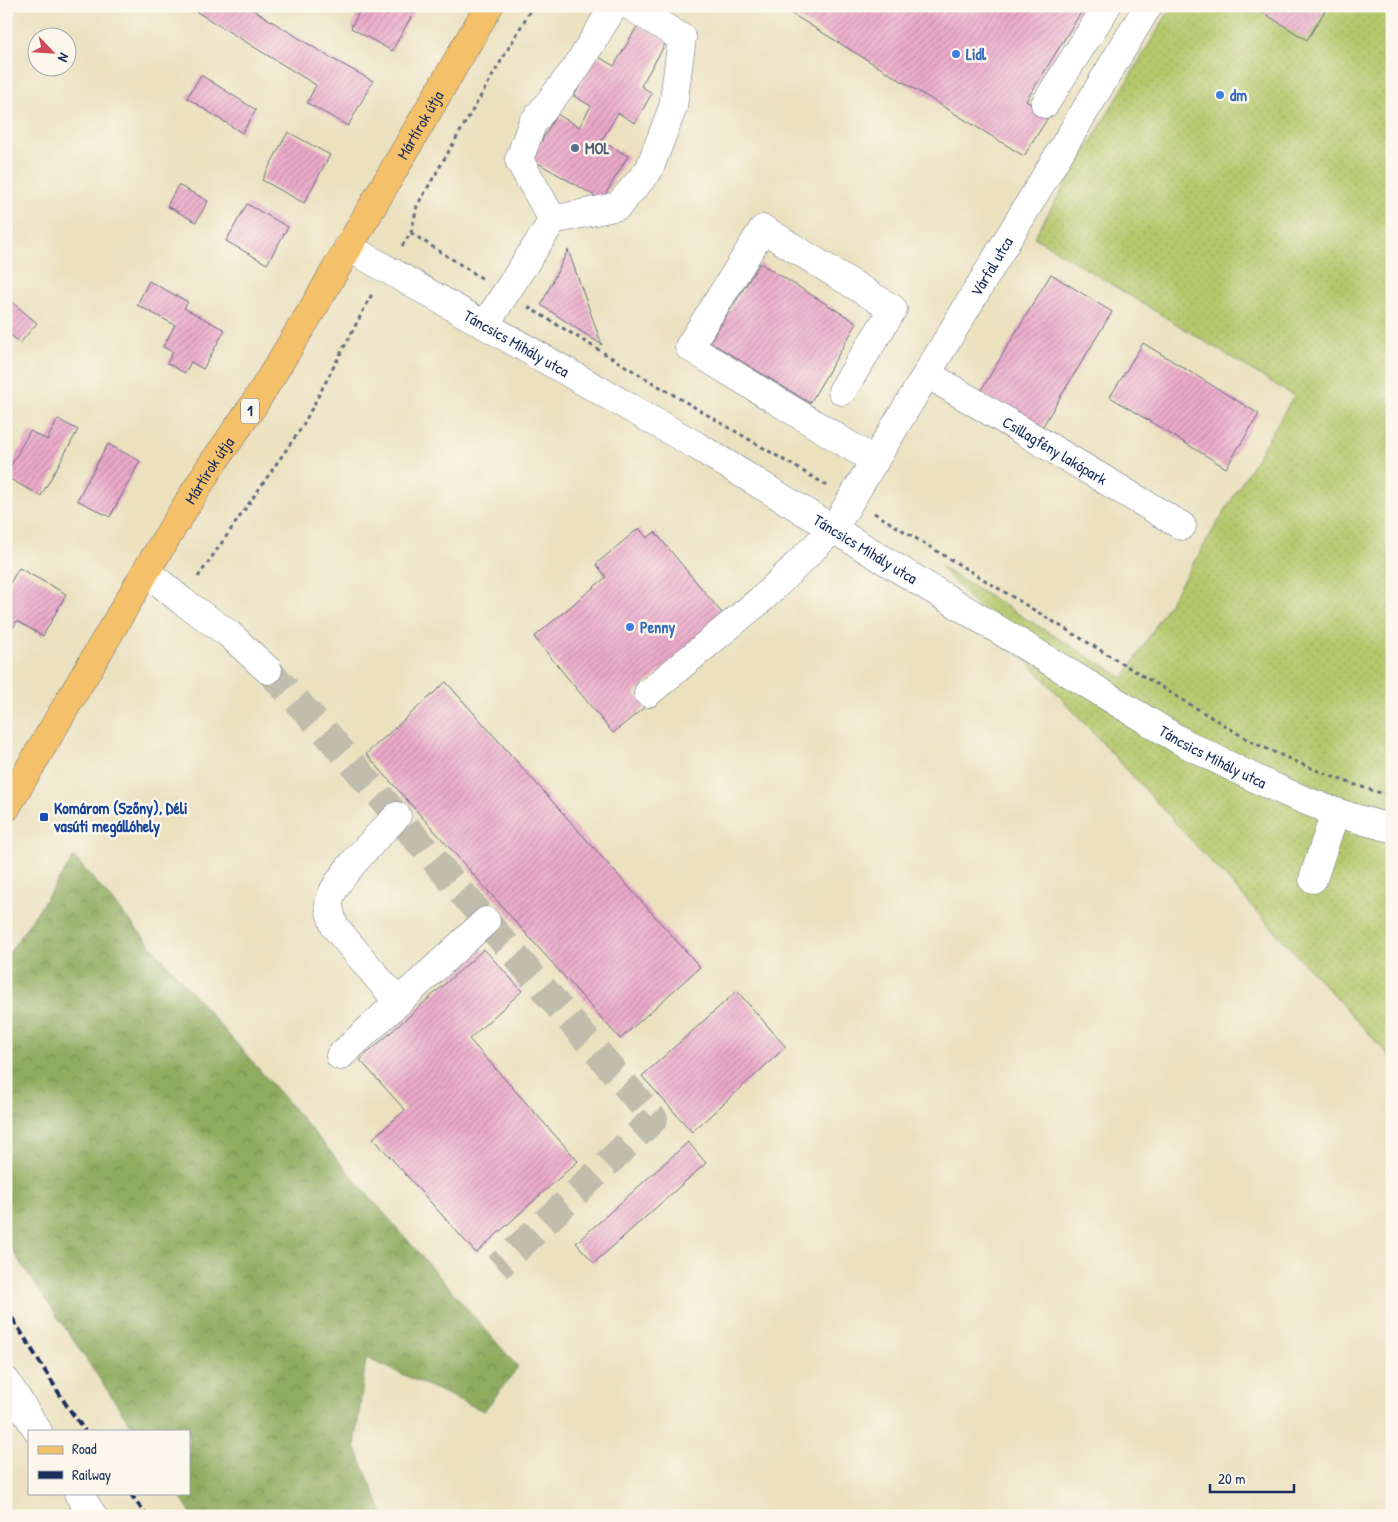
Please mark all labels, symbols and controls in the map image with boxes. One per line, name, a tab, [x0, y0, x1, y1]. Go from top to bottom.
north arrow	[28, 28, 78, 78]
place label: Lidl	[966, 43, 987, 65]
marker: Lidl	[950, 48, 962, 60]
text: N	[54, 50, 74, 66]
place label: dm	[1230, 84, 1247, 106]
street label: Mártírok útja	[391, 86, 448, 163]
marker: dm	[1214, 89, 1226, 101]
place label: MOL	[585, 137, 609, 159]
marker: MOL	[569, 142, 581, 154]
street label: Várfal utca	[965, 233, 1018, 300]
street label: Táncsics Mihály utca	[460, 304, 573, 382]
road number: 1	[241, 398, 259, 424]
street label: Csillagfény lakópark	[999, 411, 1112, 490]
street label: Mártírok útja	[179, 432, 239, 508]
street label: Táncsics Mihály utca	[809, 509, 922, 589]
place label: Penny	[640, 616, 676, 639]
marker: Penny	[624, 621, 636, 633]
street label: Táncsics Mihály utca	[1155, 719, 1270, 793]
place label: Komárom (Szőny), Déli vasúti megállóhely	[53, 797, 188, 838]
marker: Komárom (Szőny), Déli vasúti megállóhely	[38, 811, 50, 823]
legend	[28, 1430, 190, 1494]
text: Road	[72, 1438, 97, 1459]
scale bar	[1210, 1462, 1294, 1494]
text: Railway	[72, 1464, 111, 1485]
text: 20 m	[1218, 1468, 1245, 1489]

